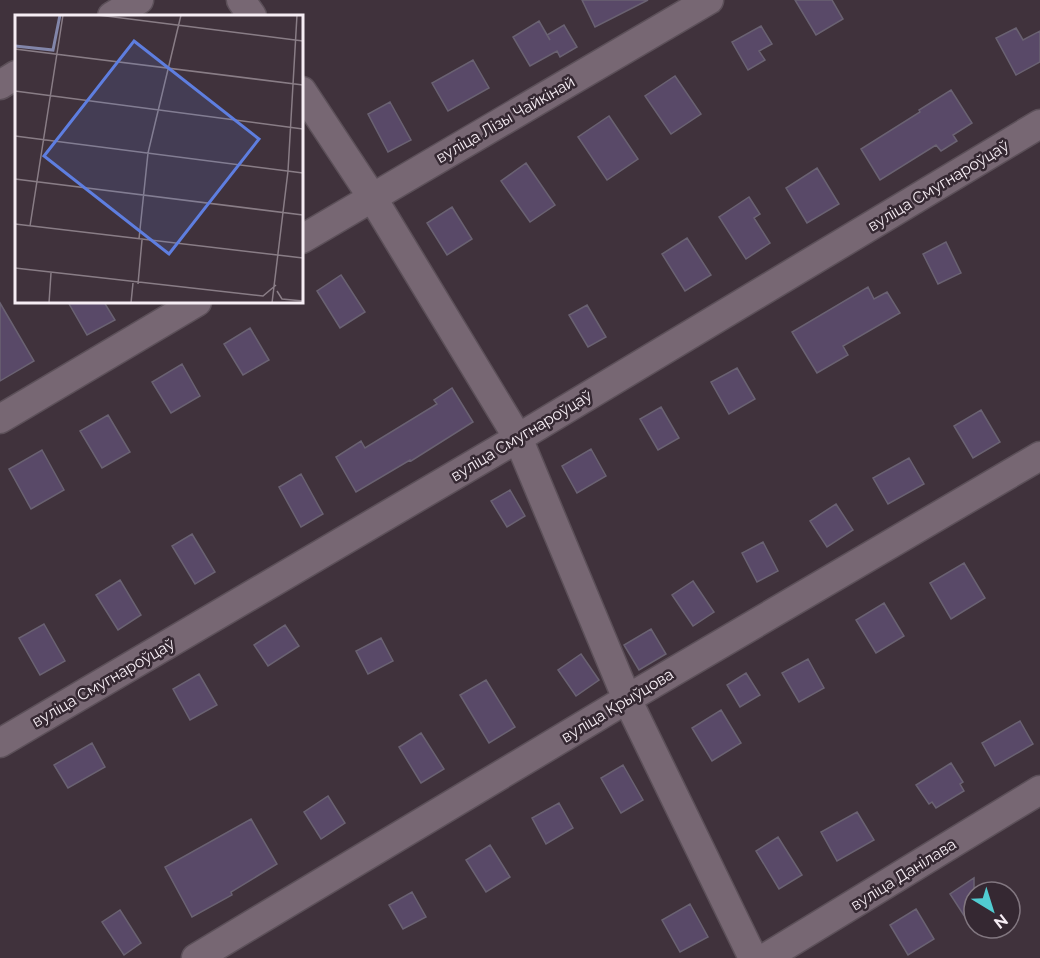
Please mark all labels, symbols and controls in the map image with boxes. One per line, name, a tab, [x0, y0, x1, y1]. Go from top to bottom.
inset map	[15, 15, 303, 303]
street label: вуліца Лізы Чайкінай	[432, 72, 578, 167]
street label: вуліца Смугнароўцаў	[864, 136, 1013, 235]
street label: вуліца Смугнароўцаў	[447, 386, 596, 485]
street label: вуліца Смугнароўцаў	[29, 634, 178, 731]
street label: вуліца Крыўцова	[558, 664, 677, 746]
street label: вуліца Данілава	[847, 834, 959, 914]
north arrow	[962, 880, 1022, 940]
text: N	[990, 910, 1012, 933]

